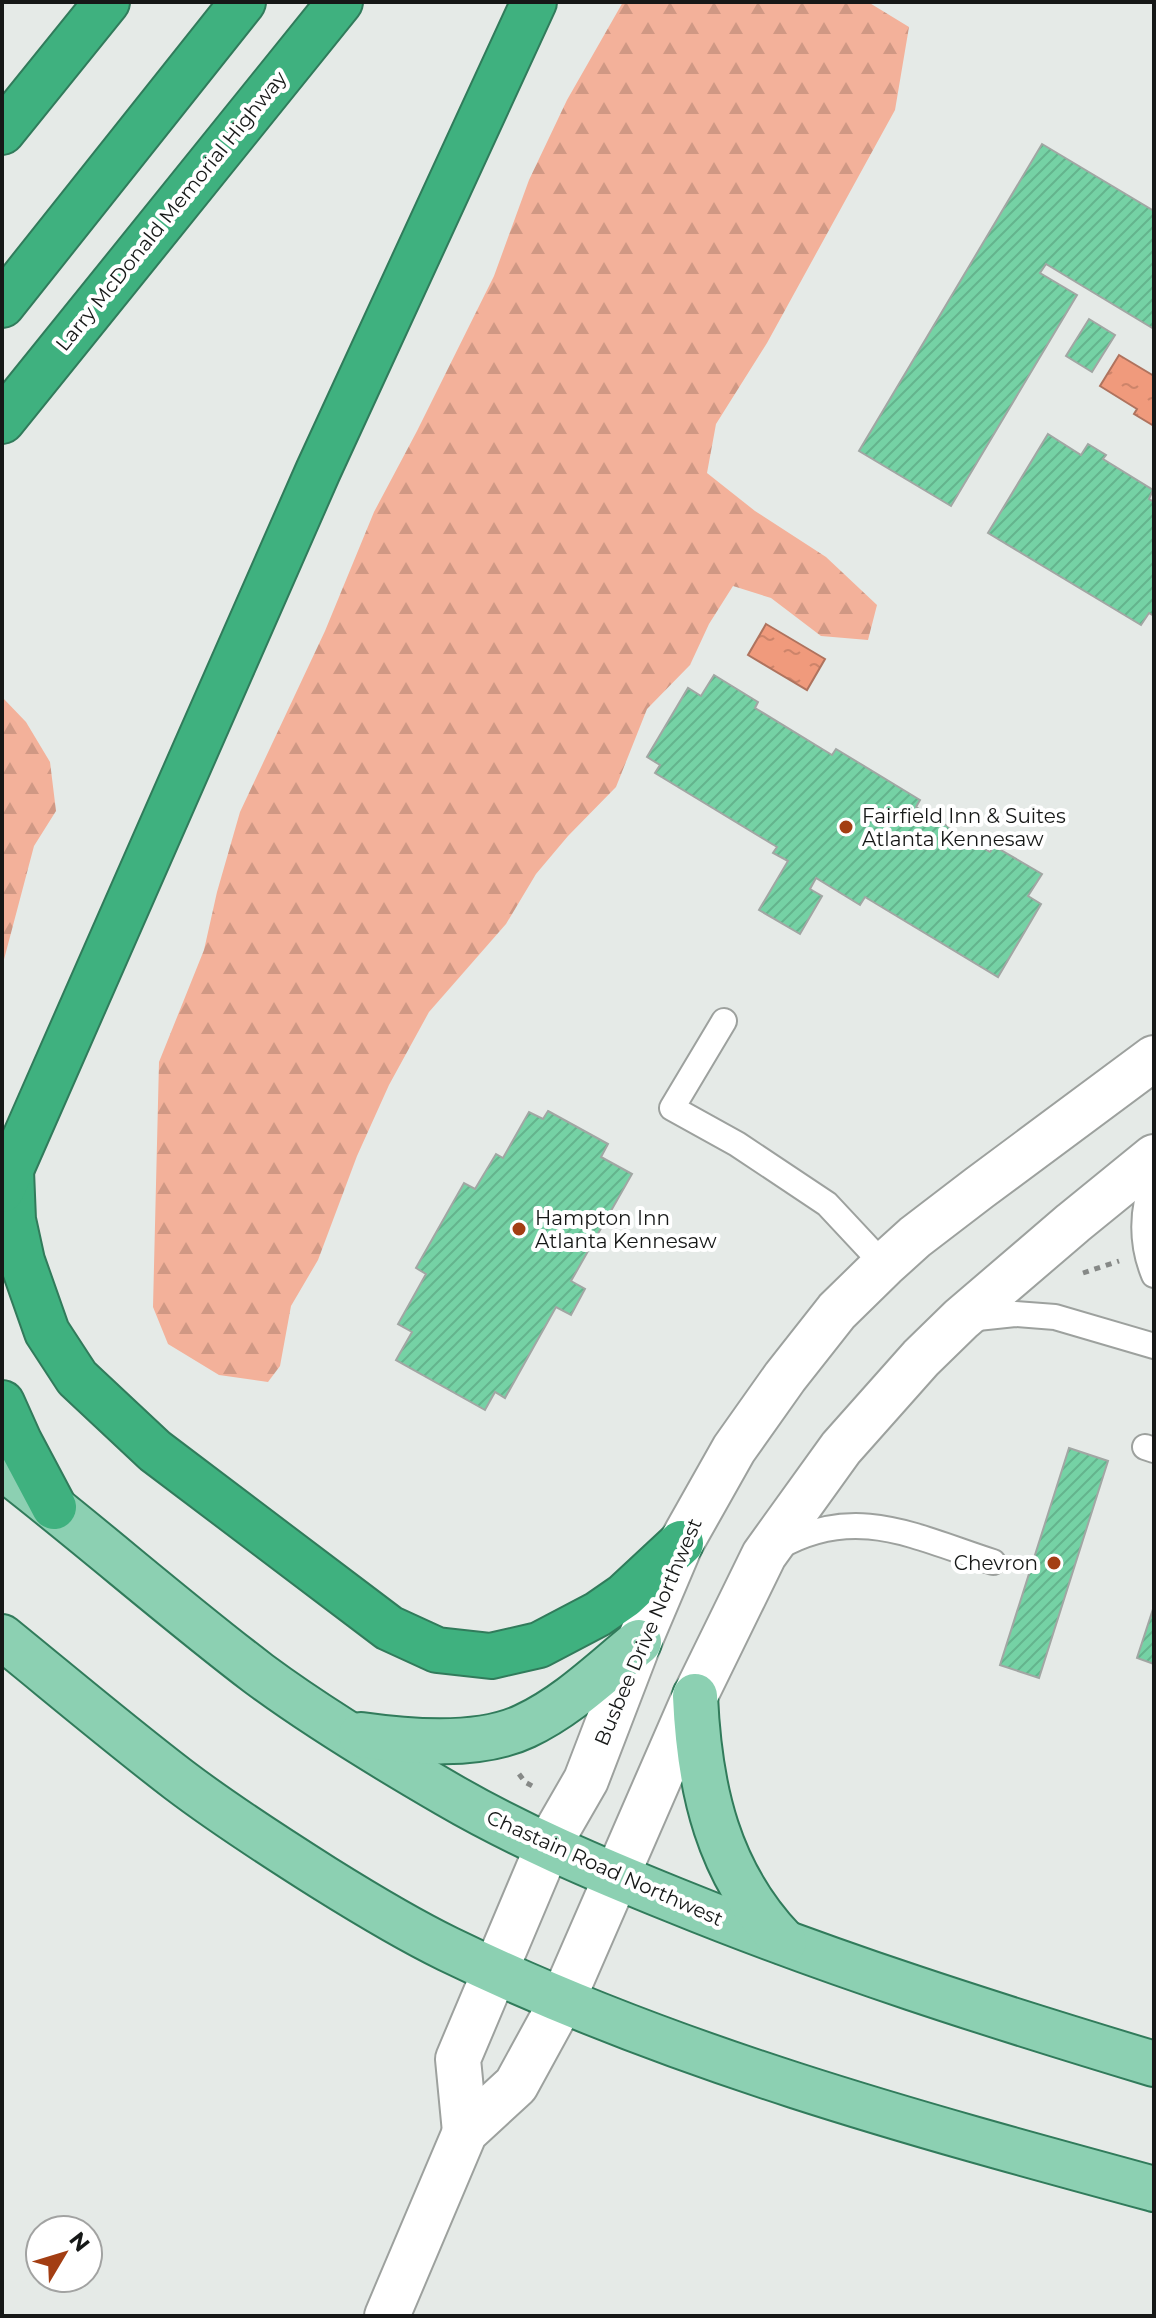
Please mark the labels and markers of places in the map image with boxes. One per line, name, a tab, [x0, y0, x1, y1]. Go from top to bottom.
place label: Fairfield Inn & Suites Atlanta Kennesaw	[862, 804, 1066, 851]
marker: Fairfield Inn & Suites Atlanta Kennesaw	[837, 818, 855, 836]
place label: Hampton Inn Atlanta Kennesaw	[535, 1206, 717, 1253]
marker: Hampton Inn Atlanta Kennesaw	[510, 1220, 528, 1238]
place label: Chevron	[954, 1551, 1038, 1575]
marker: Chevron	[1045, 1554, 1063, 1572]

